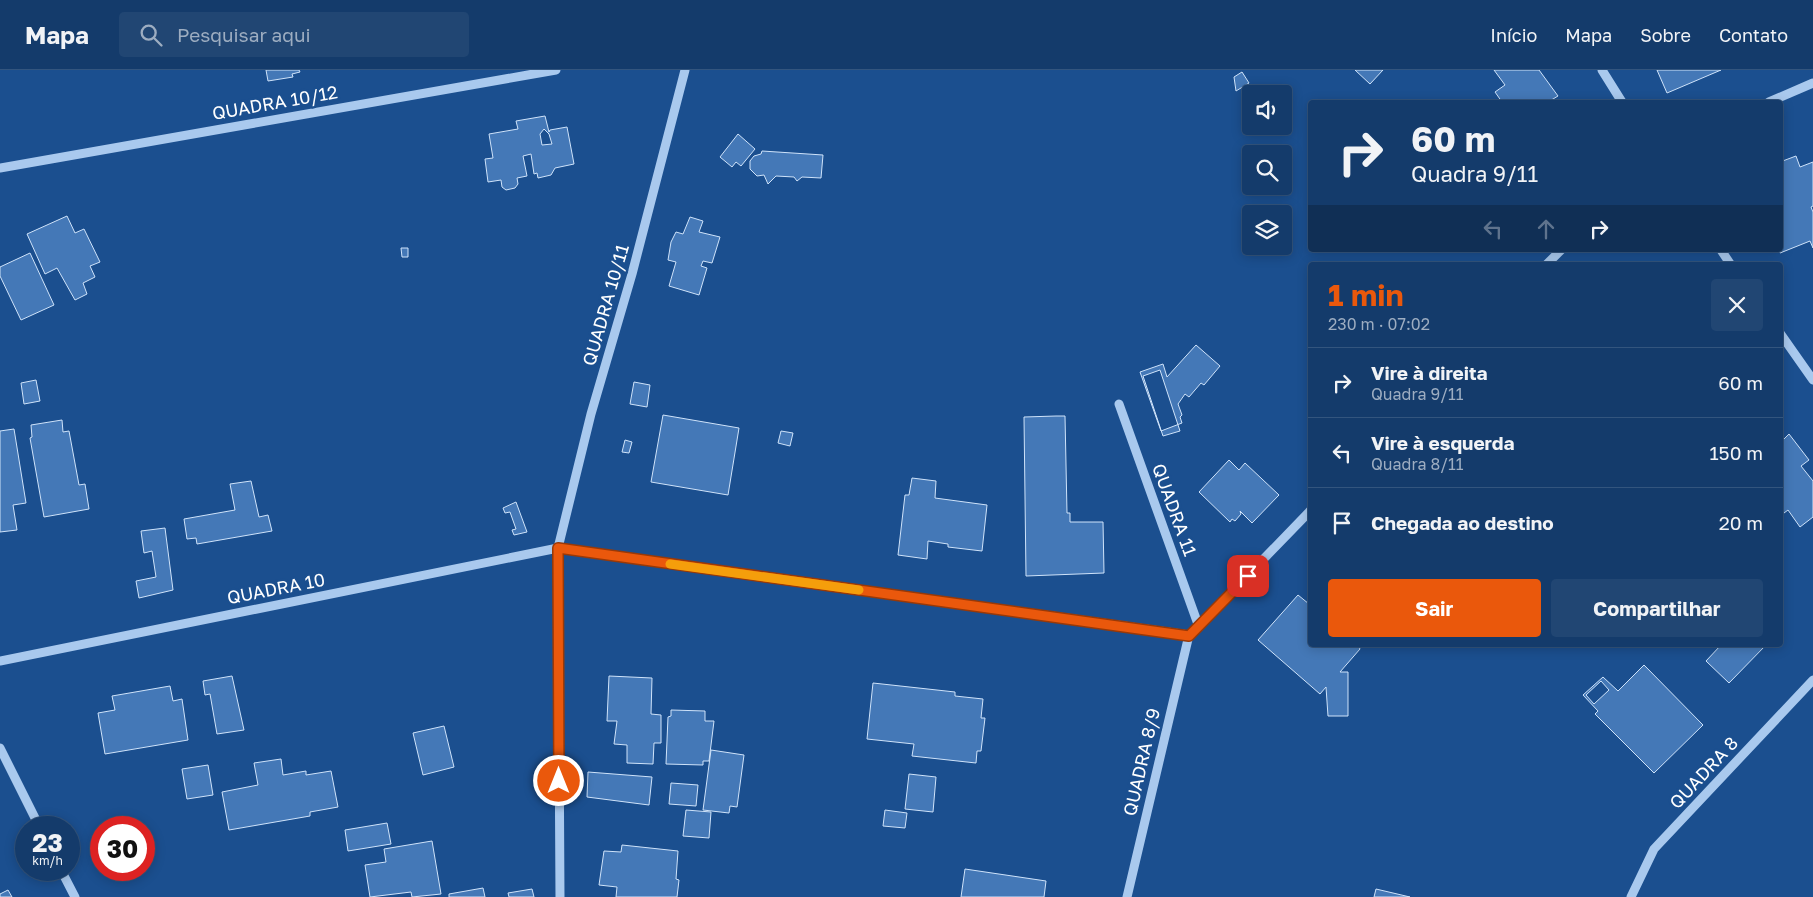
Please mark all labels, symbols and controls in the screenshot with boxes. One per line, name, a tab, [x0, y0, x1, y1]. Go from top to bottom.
search box	[119, 12, 469, 57]
text: Mapa	[25, 20, 89, 49]
icon: search	[137, 21, 165, 49]
text: Pesquisar aqui	[177, 23, 311, 46]
text: Início	[1490, 24, 1537, 46]
text: Mapa	[1565, 24, 1612, 46]
text: Sobre	[1640, 24, 1691, 46]
text: Contato	[1719, 24, 1788, 46]
street label: QUADRA 10/12	[210, 80, 339, 124]
map controls	[1242, 85, 1292, 255]
button: sound	[1242, 85, 1292, 135]
text: 60 m	[1411, 118, 1495, 160]
icon: right	[1328, 120, 1393, 185]
button: search	[1242, 145, 1292, 195]
text: Quadra 9/11	[1411, 160, 1538, 187]
button: layers	[1242, 205, 1292, 255]
icon: left	[1479, 215, 1507, 243]
icon: ahead	[1532, 215, 1560, 243]
icon: right	[1585, 215, 1613, 243]
street label: QUADRA 10/11	[577, 241, 633, 368]
text: 1 min	[1328, 277, 1404, 313]
button: close	[1711, 279, 1763, 331]
text: 230 m · 07:02	[1328, 314, 1430, 334]
text: Vire à direita	[1371, 361, 1488, 384]
icon: right	[1328, 369, 1356, 397]
text: 60 m	[1718, 371, 1763, 394]
text: Quadra 9/11	[1371, 384, 1463, 404]
text: Vire à esquerda	[1371, 431, 1514, 454]
icon: left	[1328, 439, 1356, 467]
text: 150 m	[1709, 441, 1763, 464]
text: Quadra 8/11	[1371, 454, 1463, 474]
street label: QUADRA 11	[1148, 460, 1202, 559]
icon: arrive	[1328, 509, 1356, 537]
text: Chegada ao destino	[1371, 511, 1554, 534]
text: 20 m	[1719, 511, 1763, 534]
pin	[1227, 555, 1269, 597]
icon: arrive	[1234, 562, 1262, 590]
street label: QUADRA 10	[225, 568, 327, 608]
button: Sair	[1328, 579, 1541, 637]
button: Compartilhar	[1551, 579, 1763, 637]
street label: QUADRA 8/9	[1118, 706, 1164, 818]
street label: QUADRA 8	[1664, 732, 1742, 813]
position arrow	[532, 754, 584, 806]
speed limit sign: 30	[90, 816, 155, 881]
text: 23	[32, 827, 63, 858]
text: km/h	[32, 853, 63, 868]

